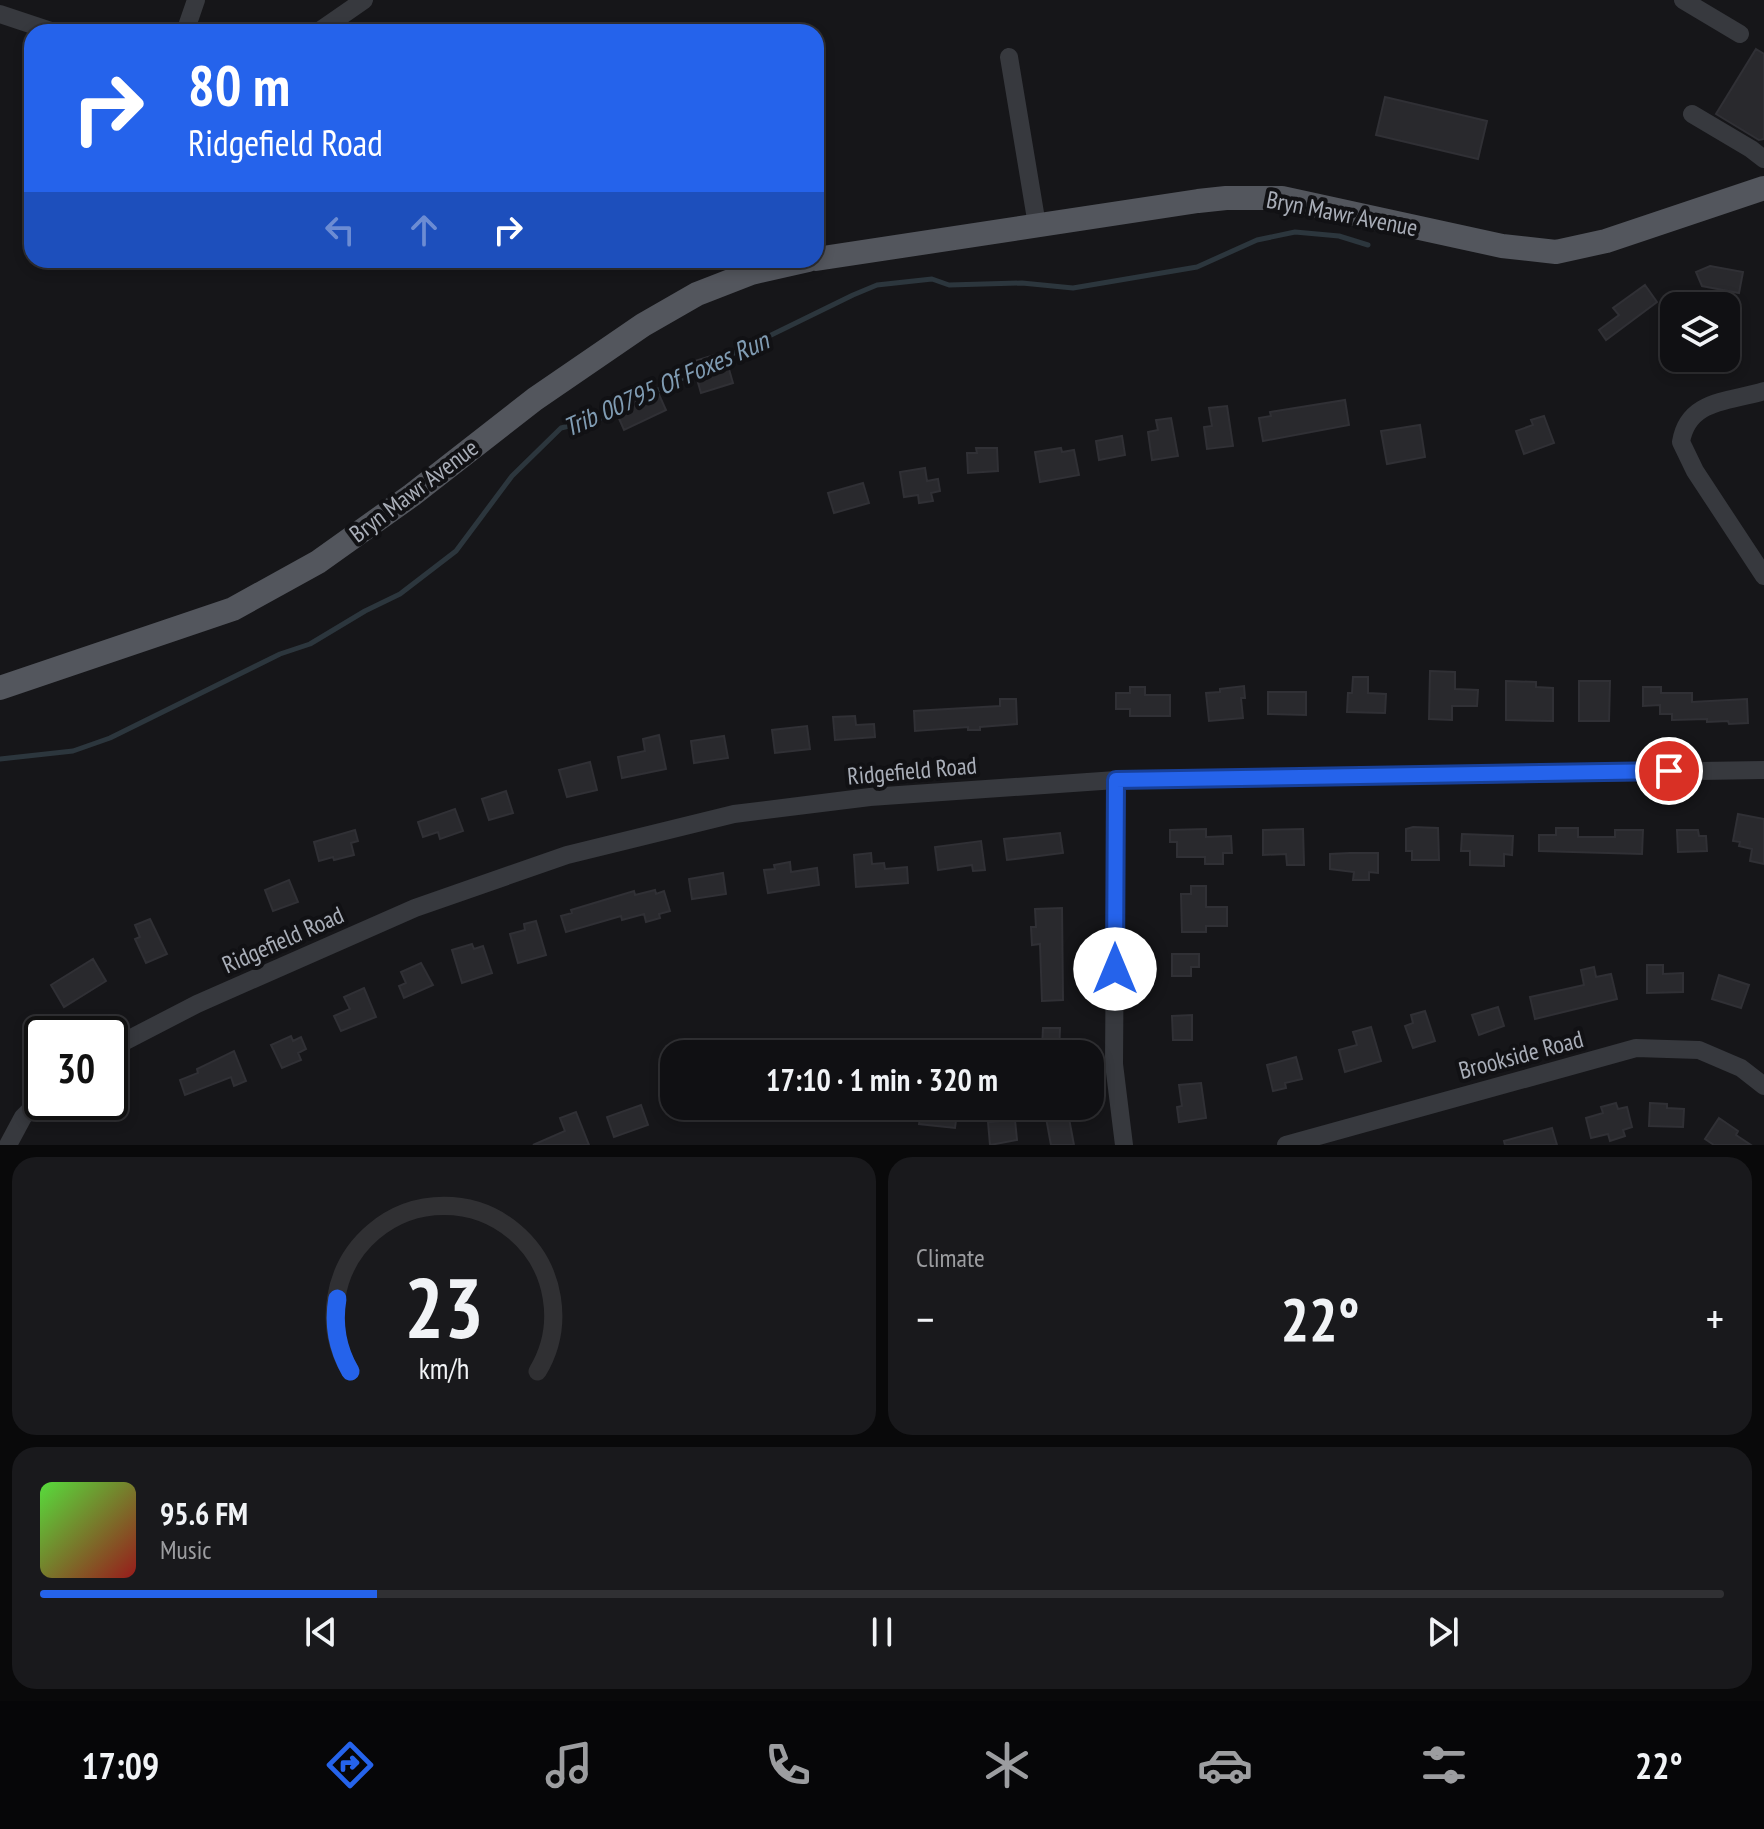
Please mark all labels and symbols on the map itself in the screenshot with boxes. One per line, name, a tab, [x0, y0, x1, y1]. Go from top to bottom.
street label: Bryn Mawr Avenue	[1264, 184, 1420, 243]
water label: Trib 00795 Of Foxes Run	[558, 323, 775, 444]
street label: Bryn Mawr Avenue	[343, 432, 484, 549]
pin	[1635, 737, 1703, 805]
street label: Ridgefield Road	[846, 749, 978, 792]
street label: Ridgefield Road	[217, 899, 348, 980]
position arrow	[1073, 927, 1157, 1011]
speed limit sign: 30	[24, 1016, 128, 1120]
street label: Brookside Road	[1455, 1023, 1587, 1086]

